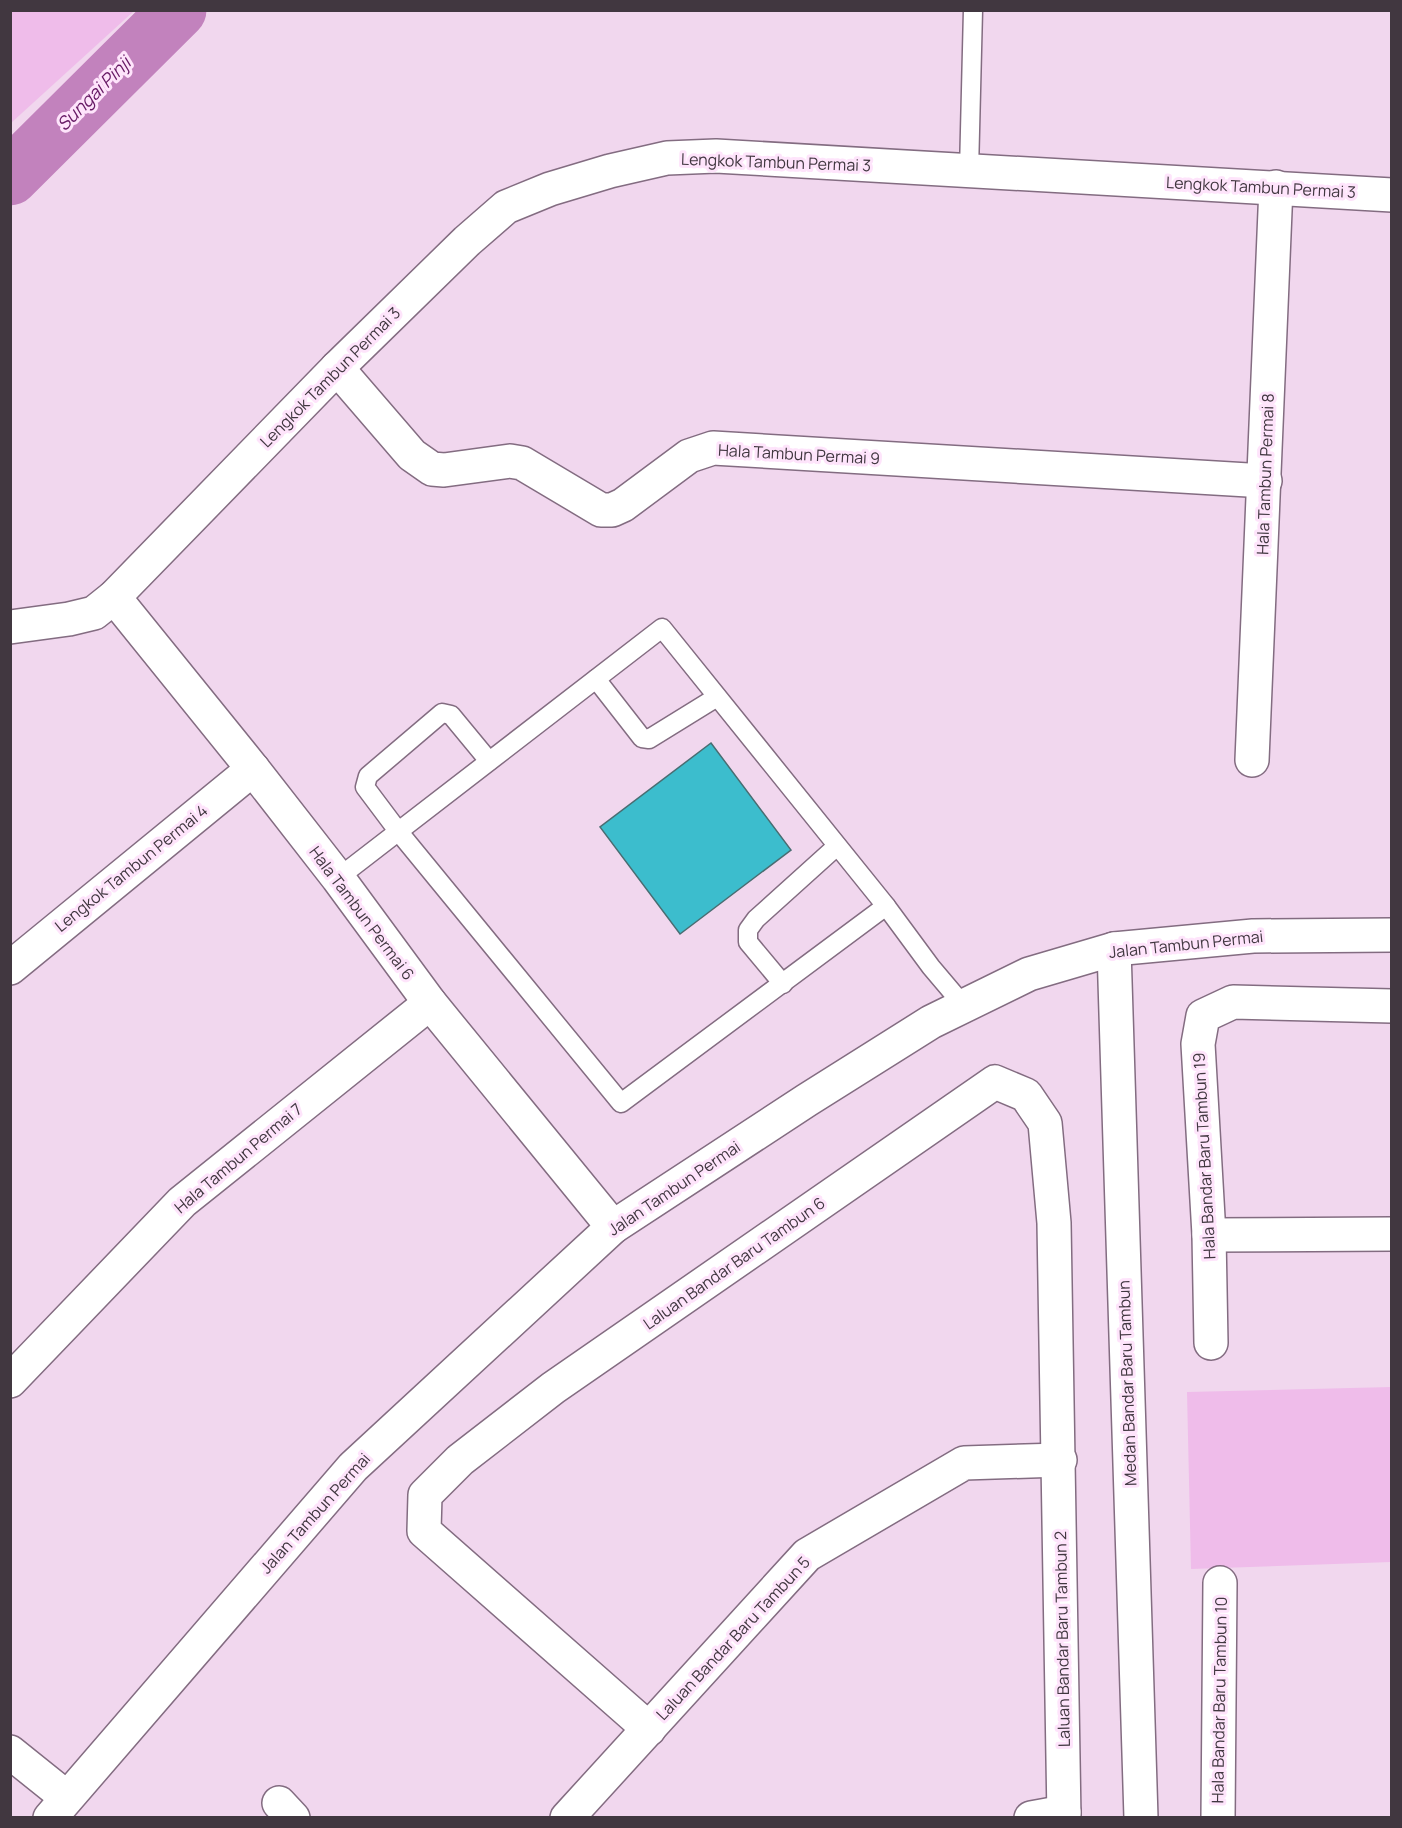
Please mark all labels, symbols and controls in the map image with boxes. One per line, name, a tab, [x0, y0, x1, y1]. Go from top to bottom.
water label: Sungai Pinji	[51, 49, 137, 136]
street label: Lengkok Tambun Permai 3	[681, 148, 871, 176]
street label: Lengkok Tambun Permai 3	[1165, 171, 1357, 203]
street label: Lengkok Tambun Permai 3	[255, 302, 405, 452]
street label: Hala Tambun Permai 8	[1251, 393, 1279, 555]
street label: Hala Tambun Permai 9	[717, 439, 881, 469]
street label: Lengkok Tambun Permai 4	[50, 799, 212, 937]
street label: Hala Tambun Permai 6	[304, 842, 420, 984]
street label: Jalan Tambun Permai	[1108, 925, 1264, 963]
street label: Hala Bandar Baru Tambun 19	[1188, 1052, 1220, 1260]
street label: Hala Tambun Permai 7	[169, 1098, 307, 1218]
street label: Jalan Tambun Permai	[604, 1136, 744, 1240]
street label: Laluan Bandar Baru Tambun 6	[639, 1192, 829, 1334]
street label: Medan Bandar Baru Tambun	[1112, 1280, 1142, 1486]
street label: Jalan Tambun Permai	[255, 1448, 375, 1578]
street label: Laluan Bandar Baru Tambun 2	[1049, 1531, 1075, 1747]
street label: Laluan Bandar Baru Tambun 5	[651, 1551, 815, 1725]
street label: Hala Bandar Baru Tambun 10	[1206, 1596, 1232, 1804]

